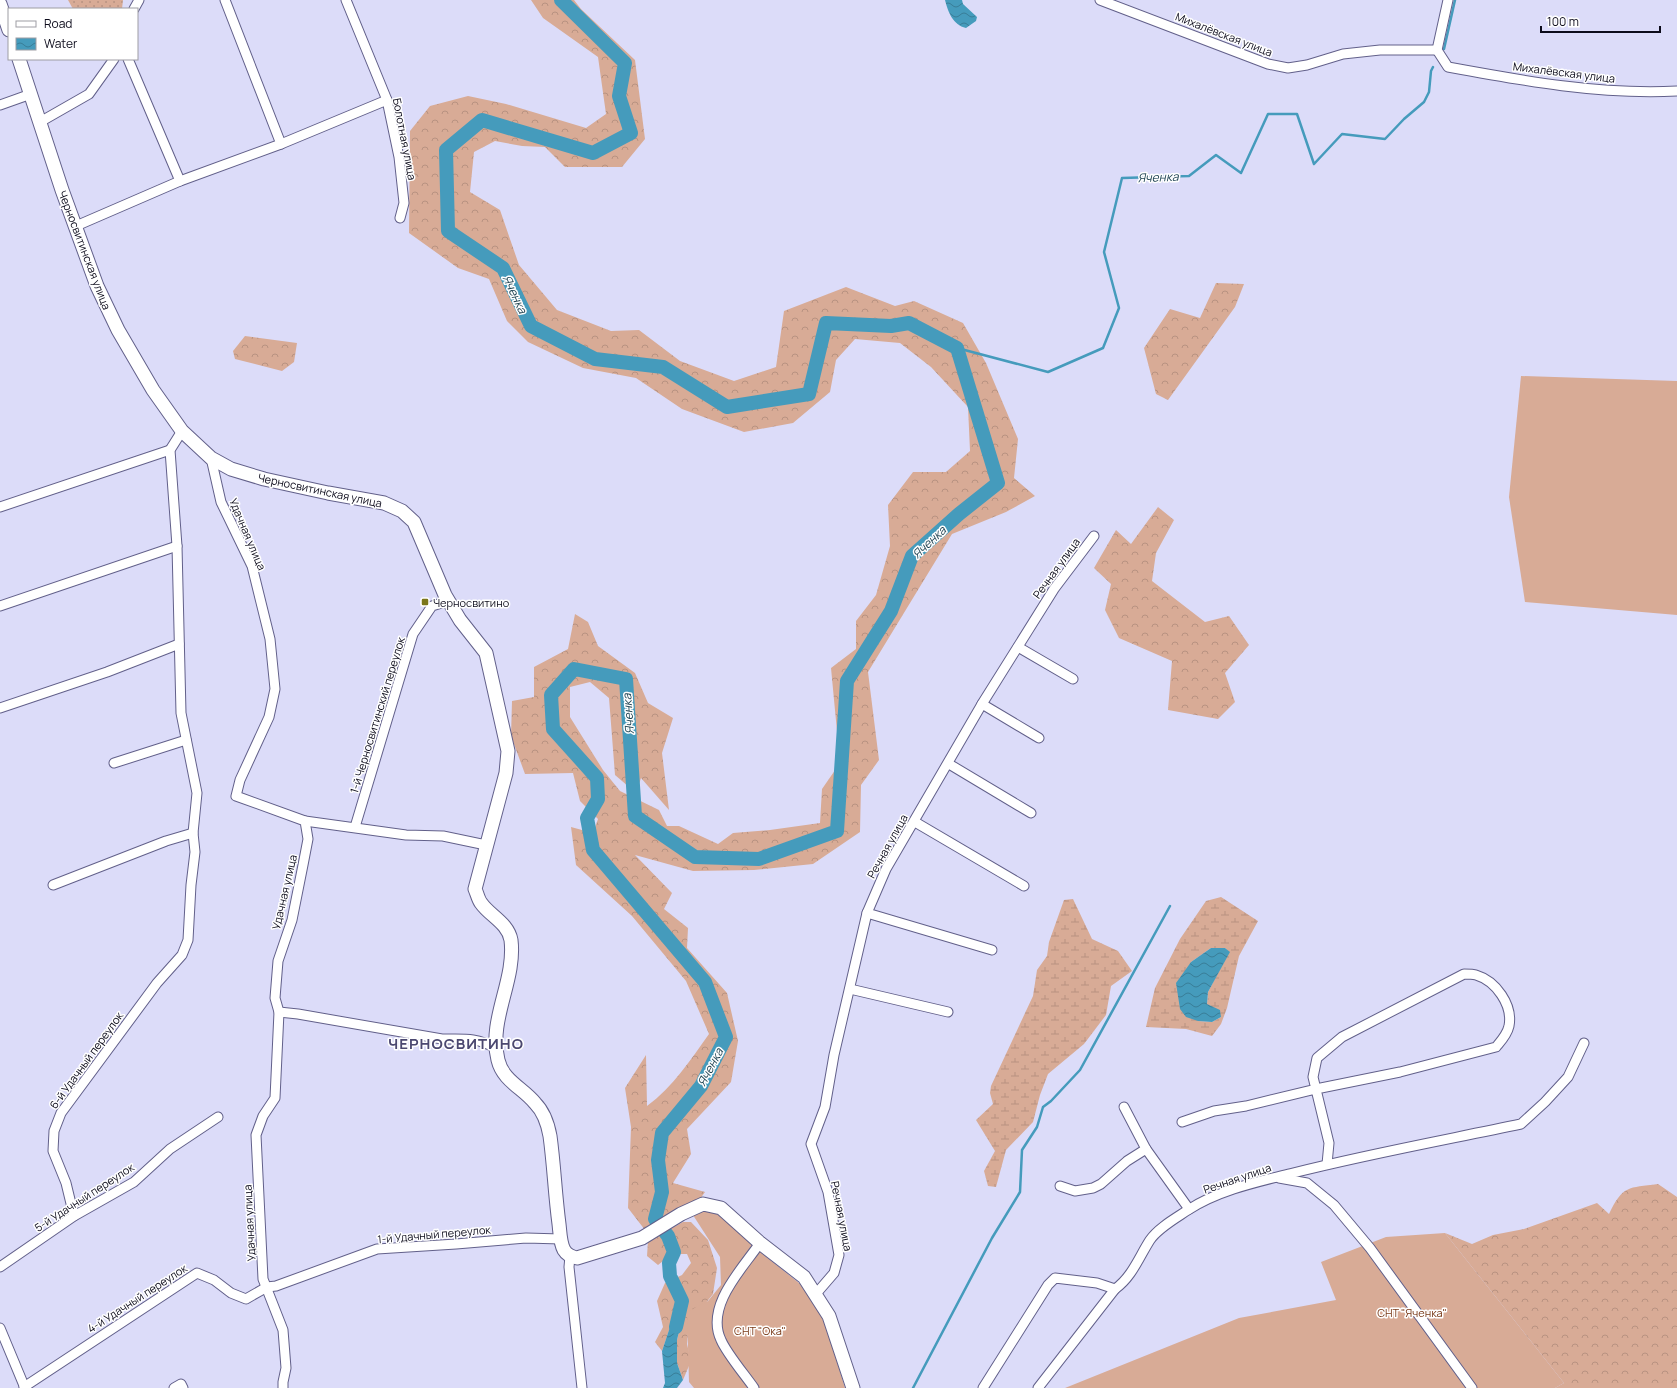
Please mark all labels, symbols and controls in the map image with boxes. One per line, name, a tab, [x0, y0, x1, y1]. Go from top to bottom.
legend	[8, 8, 138, 60]
scale bar	[1541, 8, 1660, 34]
street label: Михалёвская улица	[1173, 9, 1275, 59]
text: 100 m	[1547, 13, 1579, 30]
text: Road	[44, 15, 72, 32]
text: Water	[44, 35, 78, 52]
street label: Михалёвская улица	[1512, 58, 1616, 86]
street label: Болотная улица	[390, 97, 420, 181]
water label: Яченка	[1137, 168, 1180, 186]
street label: Черносвитинская улица	[55, 188, 115, 312]
water label: Яченка	[499, 272, 532, 317]
street label: Черносвитинская улица	[257, 469, 383, 511]
street label: Удачная улица	[226, 496, 270, 572]
water label: Яченка	[908, 521, 951, 562]
street label: Речная улица	[1029, 535, 1083, 601]
place label: Черносвитино	[433, 595, 510, 610]
marker: Черносвитино	[420, 597, 430, 607]
street label: 1-й Черносвитинский переулок	[346, 635, 408, 795]
water label: Яченка	[618, 692, 638, 735]
street label: Речная улица	[863, 811, 911, 881]
street label: Удачная улица	[268, 853, 300, 931]
street label: 6-й Удачный переулок	[46, 1008, 127, 1111]
district label: ЧЕРНОСВИТИНО	[388, 1033, 524, 1054]
water label: Яченка	[693, 1044, 728, 1089]
street label: 5-й Удачный переулок	[31, 1159, 137, 1235]
street label: Речная улица	[1201, 1159, 1273, 1197]
street label: Речная улица	[828, 1180, 856, 1252]
street label: Удачная улица	[240, 1184, 258, 1262]
street label: 1-й Удачный переулок	[377, 1222, 492, 1246]
street label: 4-й Удачный переулок	[84, 1260, 190, 1336]
park label: СНТ "Яченка"	[1377, 1305, 1447, 1320]
park label: СНТ "Ока"	[734, 1323, 786, 1338]

